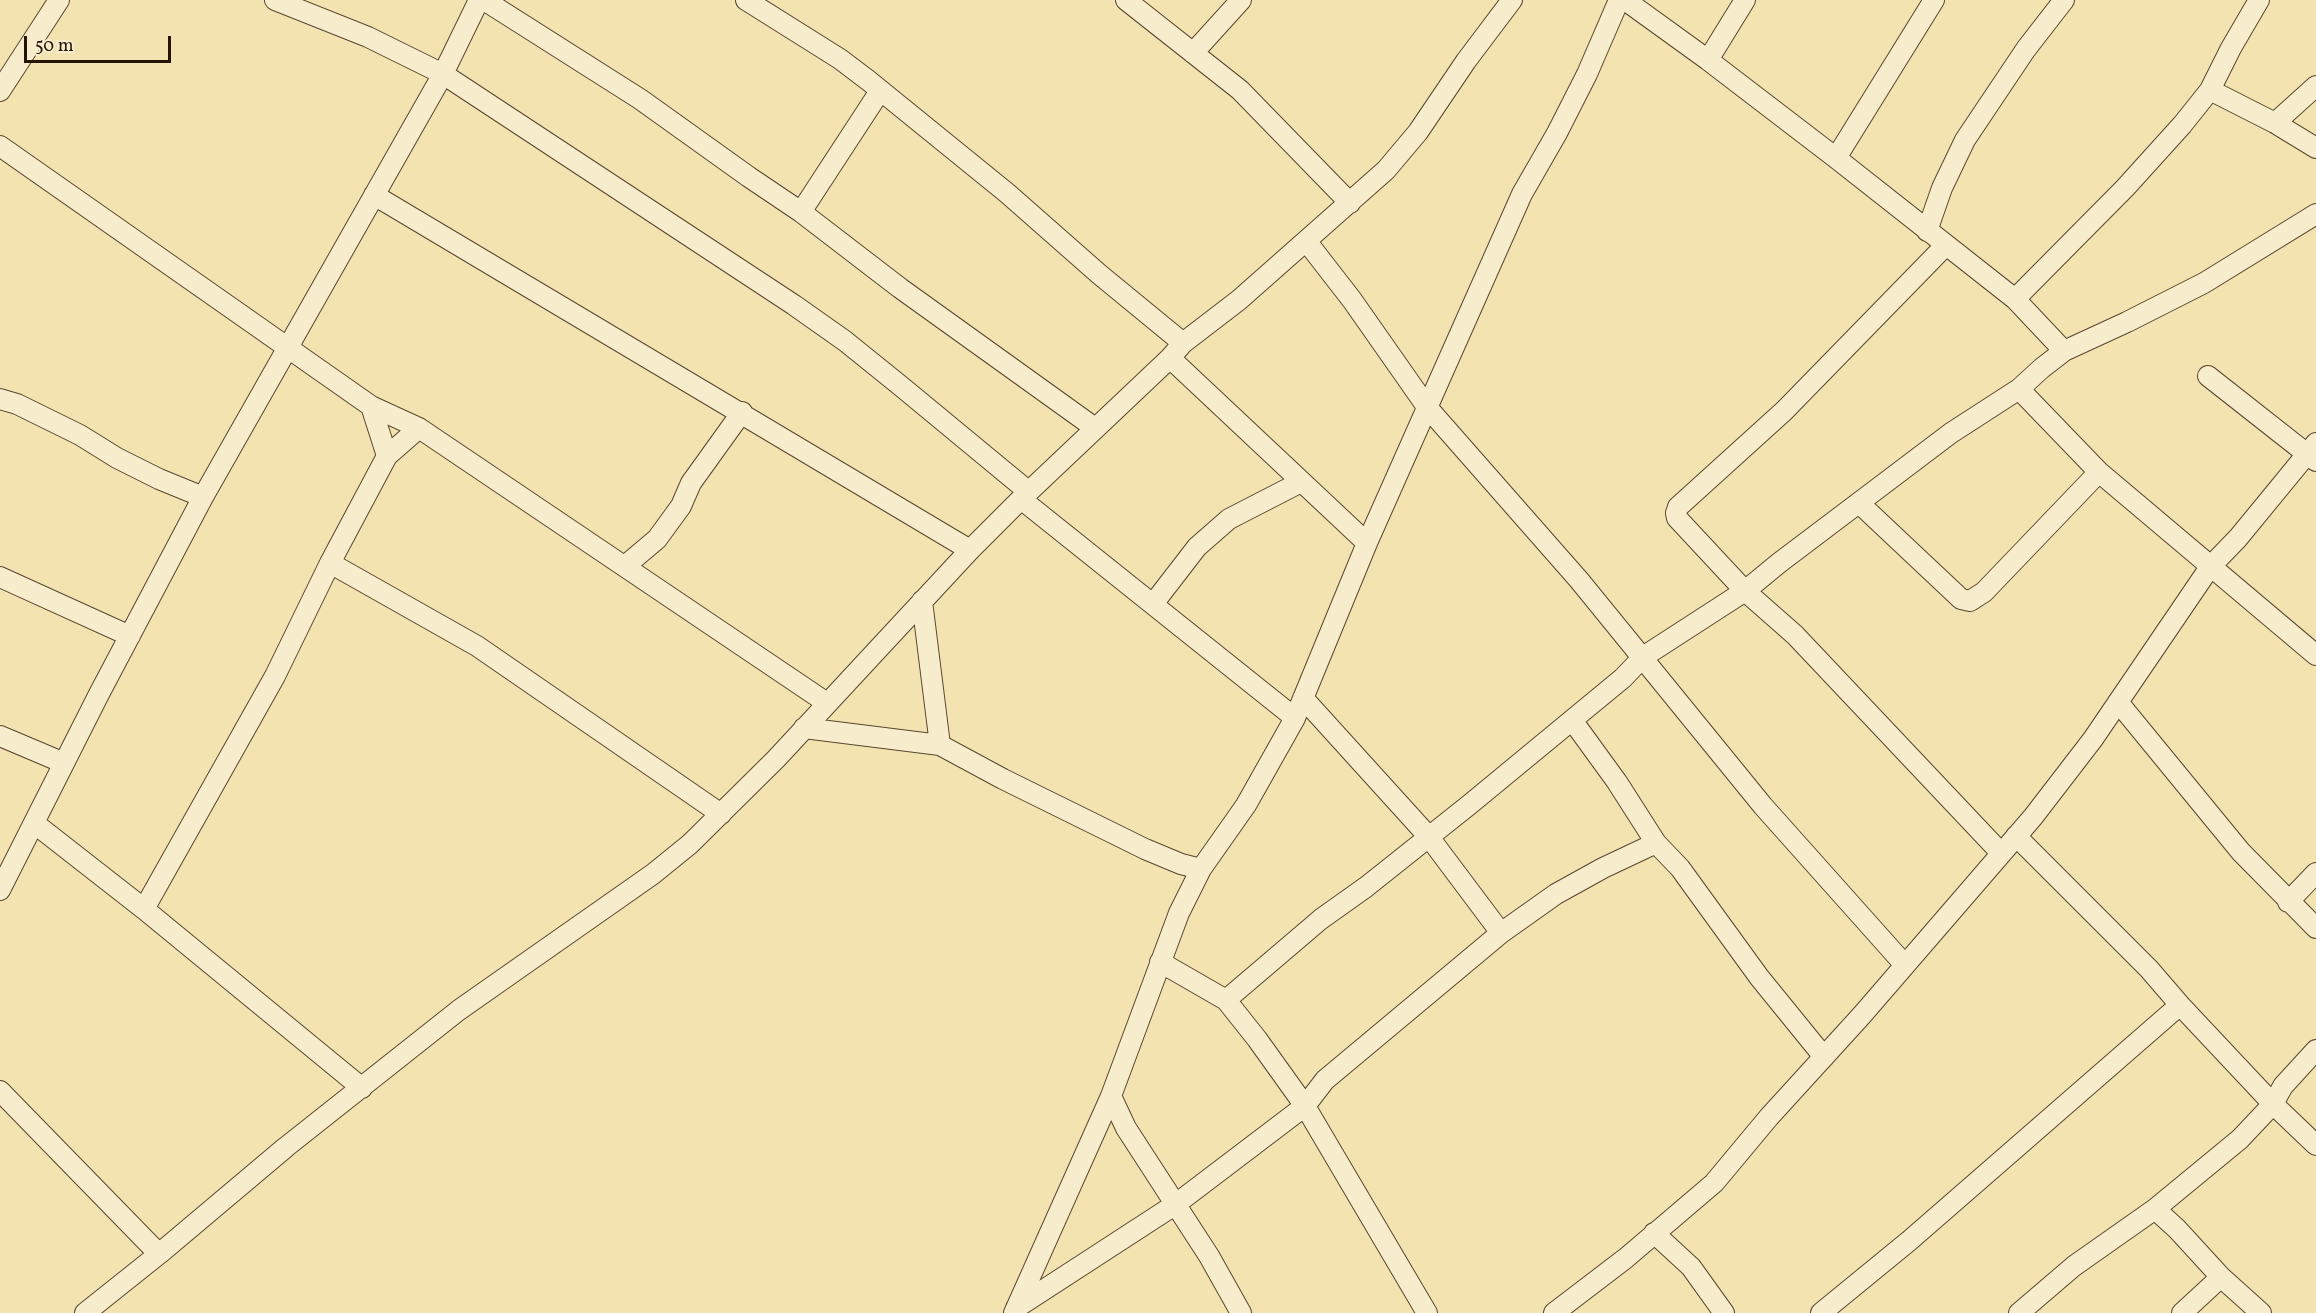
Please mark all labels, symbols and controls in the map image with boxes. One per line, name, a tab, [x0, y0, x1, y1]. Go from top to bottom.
scale bar	[27, 24, 174, 62]
text: 50 m	[35, 34, 74, 59]

